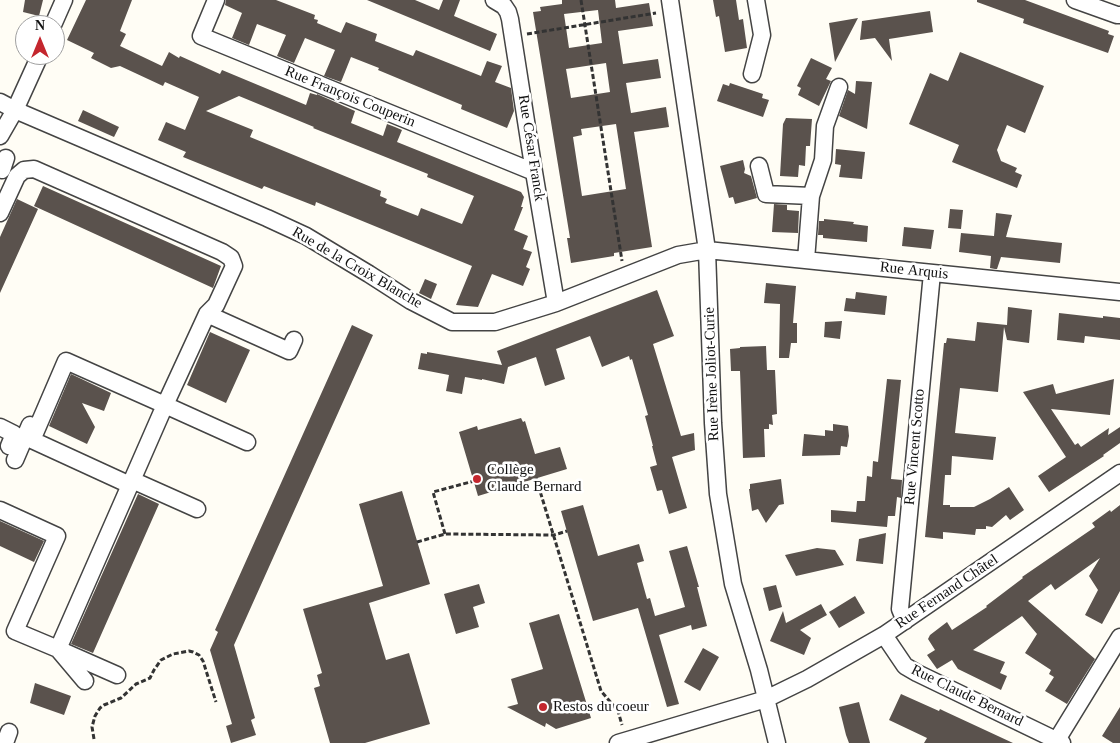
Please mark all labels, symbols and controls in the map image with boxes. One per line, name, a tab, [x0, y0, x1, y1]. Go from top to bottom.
north arrow	[15, 15, 65, 65]
text: N	[35, 18, 45, 33]
street label: Rue François Couperin	[282, 63, 418, 131]
street label: Rue César Franck	[514, 94, 548, 202]
street label: Rue de la Croix Blanche	[289, 223, 425, 313]
street label: Rue Arquis	[879, 258, 949, 284]
street label: Rue Irène Joliot-Curie	[701, 307, 723, 441]
street label: Rue Vincent Scotto	[901, 388, 929, 506]
place label: Collège Claude Bernard	[487, 461, 582, 496]
marker: Collège Claude Bernard	[471, 473, 483, 485]
street label: Rue Fernand Châtel	[892, 551, 1002, 633]
street label: Rue Claude Bernard	[908, 661, 1026, 731]
place label: Restos du coeur	[553, 698, 649, 716]
marker: Restos du coeur	[537, 701, 549, 713]

